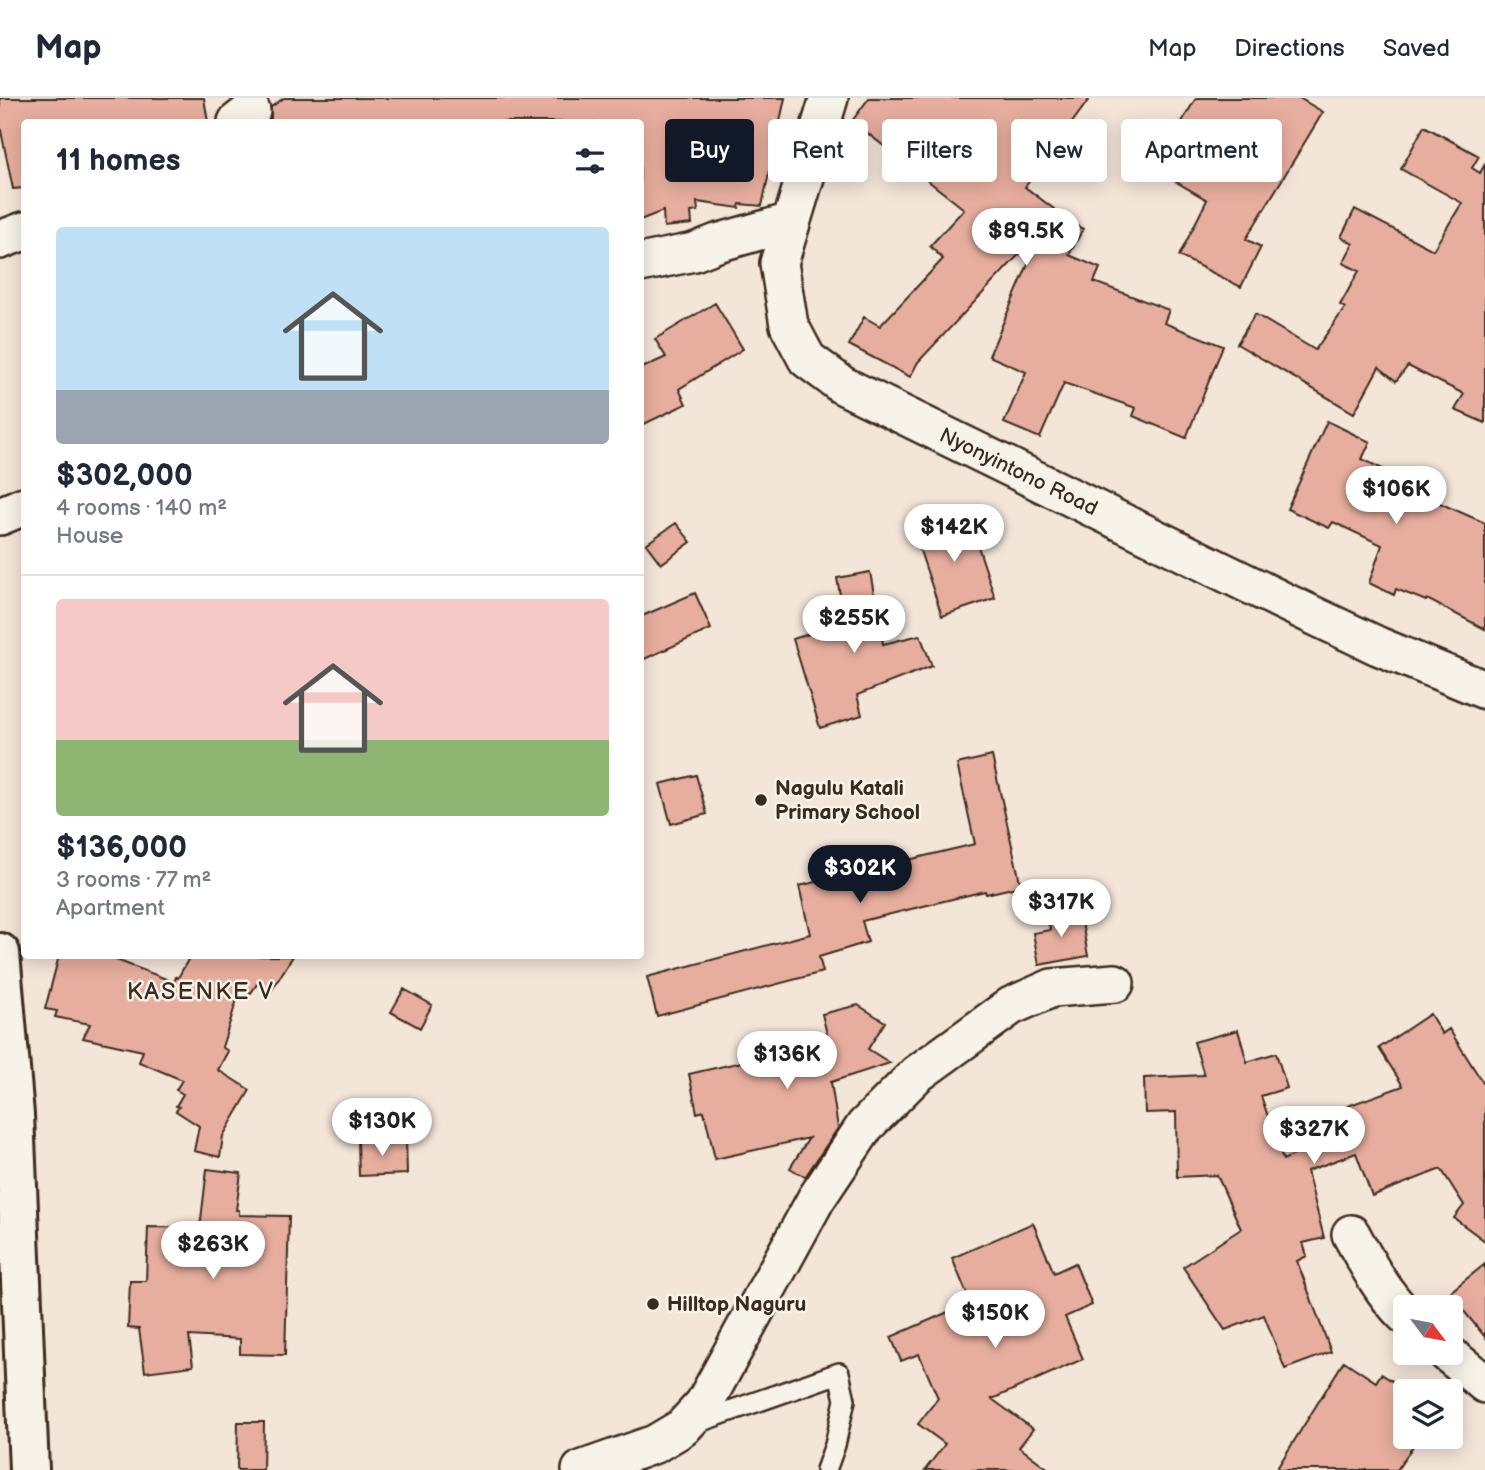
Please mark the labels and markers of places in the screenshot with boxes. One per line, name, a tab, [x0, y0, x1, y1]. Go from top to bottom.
pin: $89.5K	[969, 208, 1083, 268]
pin: $106K	[1347, 466, 1445, 526]
pin: $142K	[905, 504, 1003, 564]
pin: $255K	[805, 596, 903, 655]
place label: Nagulu Katali Primary School	[775, 776, 920, 825]
marker: Nagulu Katali Primary School	[753, 792, 769, 808]
pin: $302K	[811, 846, 909, 905]
pin: $317K	[1012, 880, 1110, 939]
pin: $136K	[738, 1032, 836, 1091]
pin: $130K	[333, 1098, 431, 1158]
pin: $327K	[1265, 1107, 1363, 1166]
pin: $263K	[164, 1222, 262, 1281]
pin: $150K	[946, 1290, 1044, 1350]
place label: Hilltop Naguru	[667, 1292, 806, 1317]
marker: Hilltop Naguru	[645, 1296, 661, 1312]

